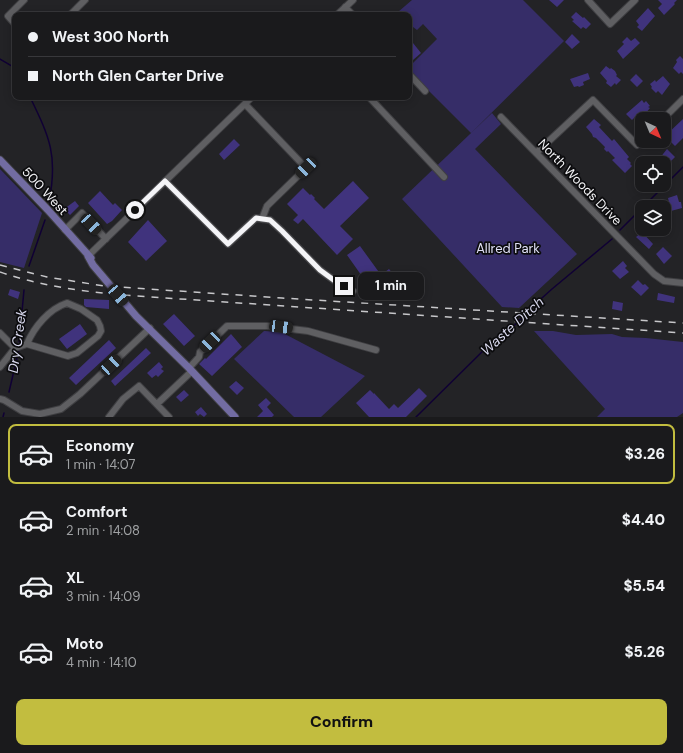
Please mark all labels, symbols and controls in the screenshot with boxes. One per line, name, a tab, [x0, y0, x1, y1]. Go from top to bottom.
text: West 300 North	[52, 27, 169, 47]
text: North Glen Carter Drive	[52, 66, 224, 86]
north arrow	[635, 112, 671, 148]
map controls	[635, 112, 671, 236]
street label: North Woods Drive	[534, 135, 626, 229]
car	[293, 155, 319, 181]
button: locate	[635, 156, 671, 192]
street label: 500 West	[18, 163, 72, 219]
button: layers	[635, 200, 671, 236]
route start	[126, 201, 144, 219]
car	[78, 211, 104, 237]
park label: Allred Park	[476, 240, 540, 257]
callout: 1 min	[358, 272, 424, 300]
route end	[335, 277, 353, 295]
text: 1 min	[375, 277, 407, 294]
car	[106, 282, 130, 308]
water label: Waste Ditch	[477, 293, 547, 359]
water label: Dry Creek	[4, 307, 31, 374]
car	[268, 320, 294, 334]
car	[197, 329, 223, 355]
car	[98, 352, 124, 378]
icon: car	[18, 436, 54, 472]
text: Economy	[66, 436, 134, 456]
text: $3.26	[625, 444, 665, 464]
text: 1 min · 14:07	[66, 456, 135, 473]
icon: car	[18, 502, 54, 538]
text: Comfort	[66, 502, 127, 522]
text: $4.40	[622, 510, 665, 530]
text: 2 min · 14:08	[66, 522, 140, 539]
icon: car	[18, 568, 54, 604]
text: XL	[66, 568, 84, 588]
text: $5.54	[624, 576, 665, 596]
text: 3 min · 14:09	[66, 588, 140, 605]
icon: car	[18, 634, 54, 670]
text: Moto	[66, 634, 104, 654]
text: $5.26	[624, 642, 665, 662]
text: 4 min · 14:10	[66, 654, 137, 671]
button: Confirm	[16, 699, 667, 745]

